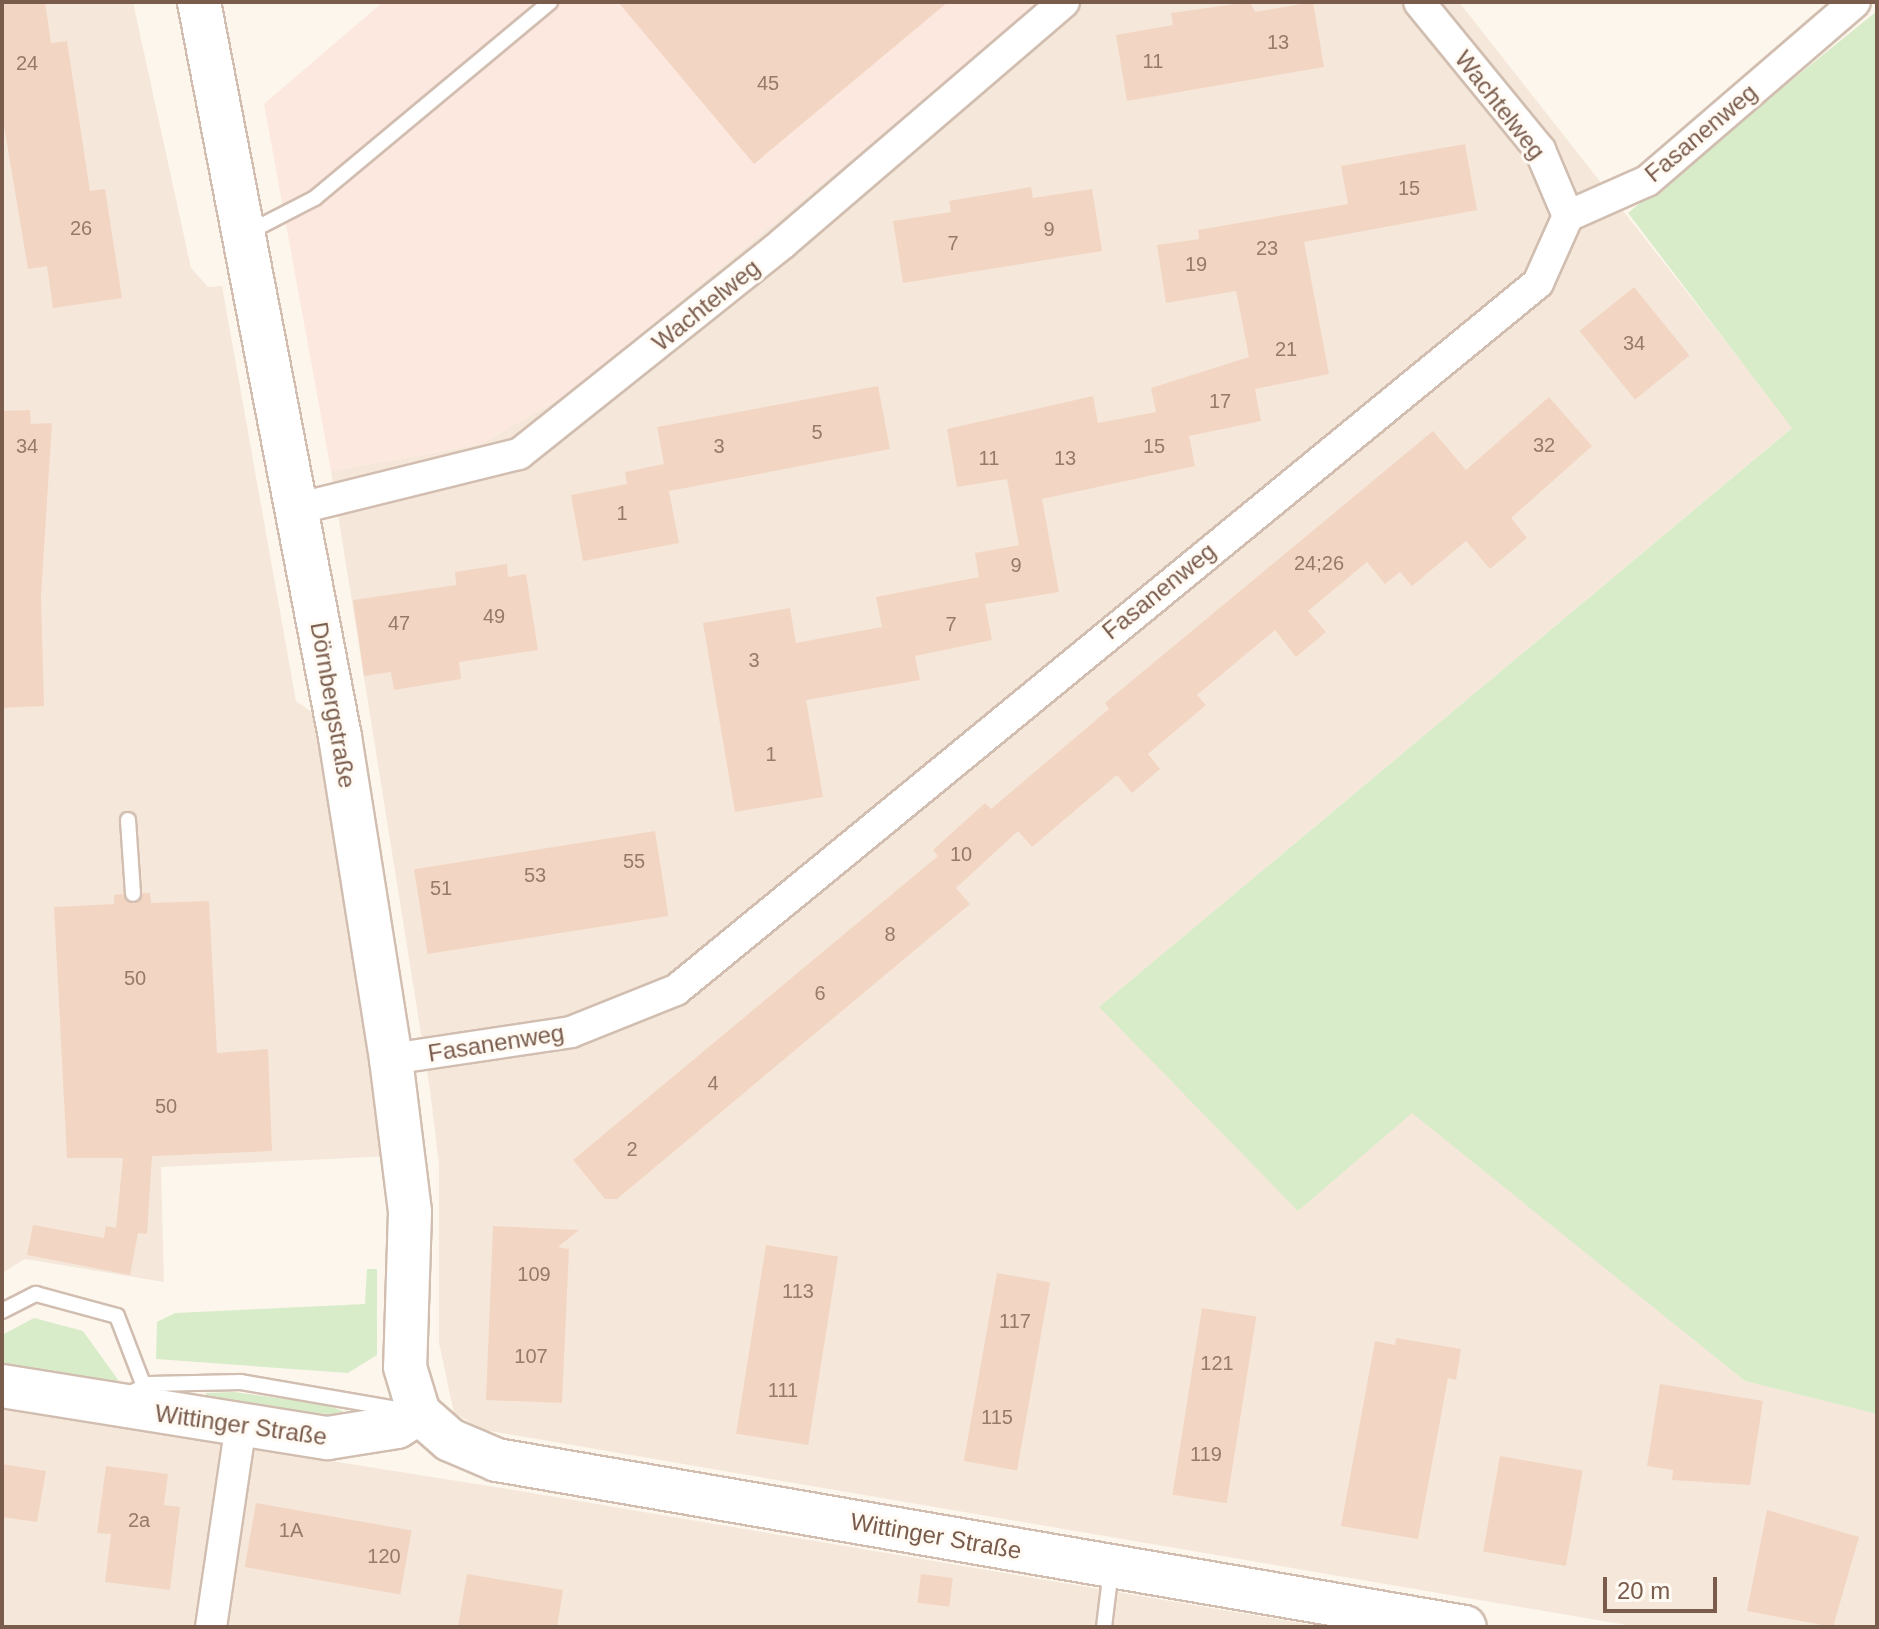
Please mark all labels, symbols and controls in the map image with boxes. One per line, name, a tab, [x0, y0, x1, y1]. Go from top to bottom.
house number: 13	[1267, 30, 1289, 54]
street label: Wachtelweg	[1449, 45, 1551, 165]
house number: 11	[1143, 49, 1163, 73]
house number: 24	[16, 51, 38, 75]
house number: 45	[757, 71, 779, 95]
street label: Fasanenweg	[1639, 78, 1763, 188]
house number: 15	[1398, 176, 1420, 200]
house number: 26	[70, 216, 92, 240]
house number: 9	[1043, 217, 1055, 241]
house number: 7	[947, 231, 959, 255]
house number: 23	[1256, 236, 1278, 260]
house number: 19	[1185, 252, 1207, 276]
street label: Wachtelweg	[646, 253, 766, 357]
house number: 34	[1623, 331, 1645, 355]
house number: 21	[1275, 337, 1297, 361]
house number: 17	[1209, 389, 1231, 413]
house number: 5	[811, 420, 823, 444]
house number: 32	[1533, 433, 1555, 457]
house number: 34	[16, 434, 38, 458]
house number: 3	[713, 434, 725, 458]
house number: 15	[1143, 434, 1165, 458]
house number: 11	[979, 446, 999, 470]
house number: 13	[1054, 446, 1076, 470]
house number: 1	[616, 501, 628, 525]
street label: Fasanenweg	[1097, 537, 1221, 645]
house number: 24;26	[1294, 551, 1344, 575]
house number: 9	[1010, 553, 1022, 577]
house number: 49	[483, 604, 505, 628]
house number: 47	[388, 611, 410, 635]
house number: 7	[945, 612, 957, 636]
street label: Dörnbergstraße	[304, 620, 362, 790]
house number: 3	[748, 648, 760, 672]
house number: 1	[765, 742, 777, 766]
house number: 10	[950, 842, 972, 866]
house number: 55	[623, 849, 645, 873]
house number: 53	[524, 863, 546, 887]
house number: 51	[430, 876, 452, 900]
house number: 8	[884, 922, 896, 946]
house number: 50	[124, 966, 146, 990]
house number: 6	[814, 981, 826, 1005]
street label: Fasanenweg	[426, 1018, 566, 1068]
house number: 4	[707, 1071, 719, 1095]
house number: 50	[155, 1094, 177, 1118]
house number: 2	[626, 1137, 638, 1161]
house number: 109	[517, 1262, 551, 1286]
house number: 113	[782, 1279, 814, 1303]
house number: 117	[999, 1309, 1031, 1333]
house number: 107	[514, 1344, 548, 1368]
house number: 121	[1200, 1351, 1234, 1375]
house number: 111	[768, 1378, 798, 1402]
street label: Wittinger Straße	[153, 1399, 329, 1451]
house number: 115	[981, 1405, 1013, 1429]
house number: 119	[1190, 1442, 1222, 1466]
street label: Wittinger Straße	[848, 1507, 1024, 1565]
house number: 2a	[128, 1508, 150, 1532]
house number: 1A	[279, 1518, 303, 1542]
house number: 120	[367, 1544, 401, 1568]
scale bar	[1607, 1561, 1721, 1611]
text: 20 m	[1617, 1577, 1670, 1604]

